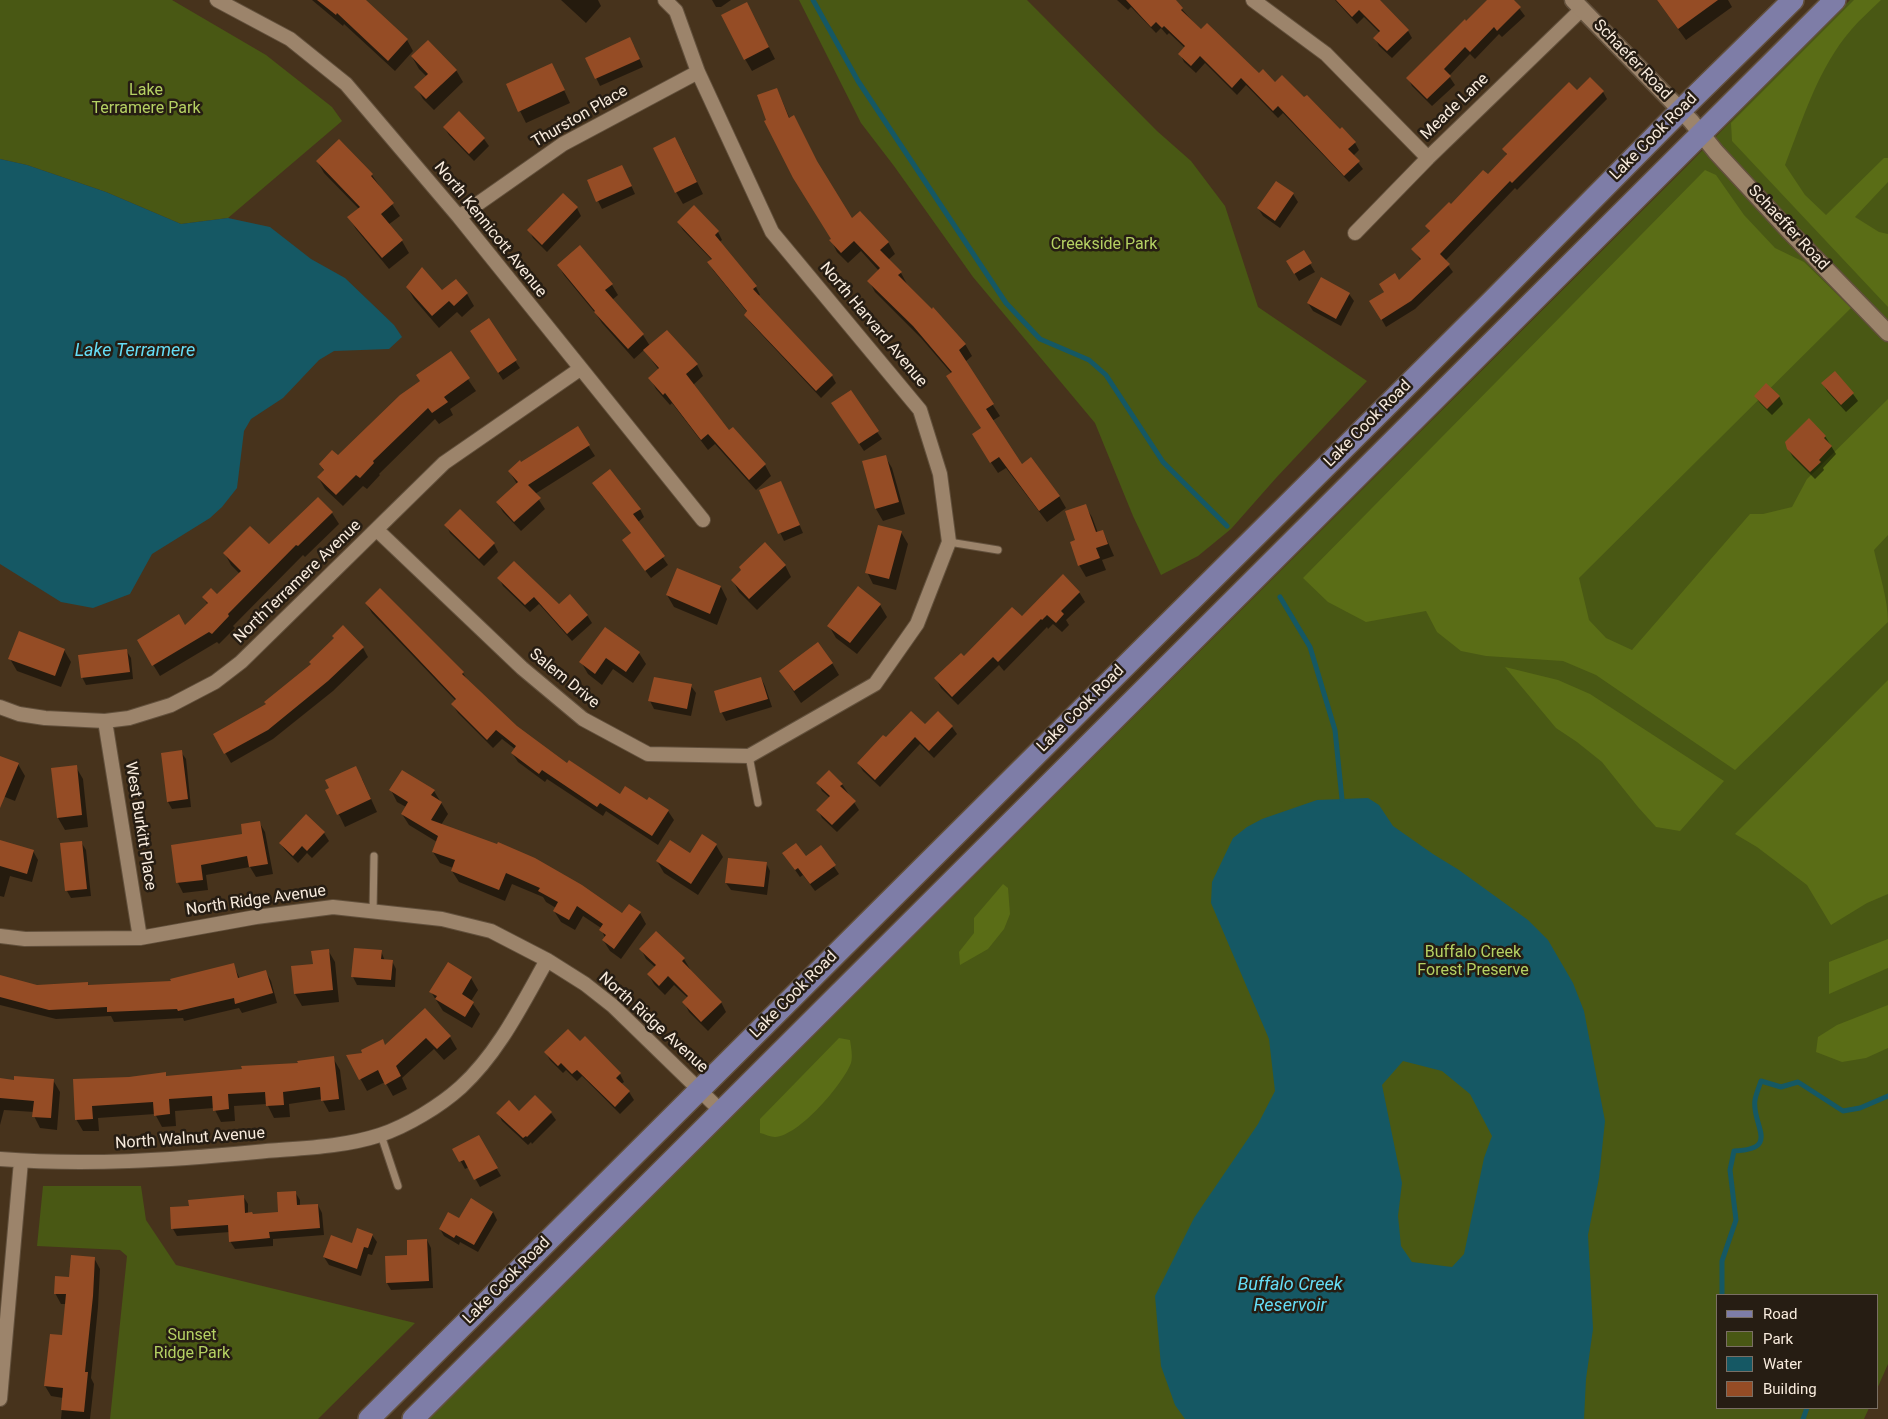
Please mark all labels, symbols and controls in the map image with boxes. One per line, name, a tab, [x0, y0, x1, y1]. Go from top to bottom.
street label: Schaefer Road	[1589, 16, 1675, 104]
street label: Meade Lane	[1417, 70, 1493, 144]
park label: Lake Terramere Park	[92, 81, 200, 119]
street label: Thurston Place	[529, 82, 631, 152]
street label: Lake Cook Road	[1606, 89, 1702, 185]
street label: North Kennicott Avenue	[430, 158, 550, 302]
street label: Schaeffer Road	[1744, 181, 1832, 275]
park label: Creekside Park	[1051, 235, 1157, 255]
street label: North Harvard Avenue	[815, 259, 931, 391]
water label: Lake Terramere	[75, 340, 195, 362]
street label: Lake Cook Road	[1320, 376, 1416, 472]
street label: NorthTerramere Avenue	[230, 516, 366, 648]
street label: Salem Drive	[525, 645, 603, 713]
street label: Lake Cook Road	[1033, 661, 1129, 757]
street label: West Burkitt Place	[120, 760, 160, 892]
street label: North Ridge Avenue	[185, 882, 327, 920]
park label: Buffalo Creek Forest Preserve	[1417, 943, 1529, 981]
street label: Lake Cook Road	[746, 947, 842, 1043]
street label: North Ridge Avenue	[594, 969, 712, 1077]
street label: North Walnut Avenue	[114, 1124, 266, 1154]
street label: Lake Cook Road	[459, 1233, 555, 1329]
water label: Buffalo Creek Reservoir	[1237, 1274, 1343, 1316]
legend	[1716, 1294, 1878, 1409]
text: Road	[1763, 1305, 1797, 1323]
park label: Sunset Ridge Park	[154, 1326, 230, 1364]
text: Park	[1763, 1330, 1793, 1348]
text: Water	[1763, 1355, 1802, 1373]
text: Building	[1763, 1380, 1817, 1398]

